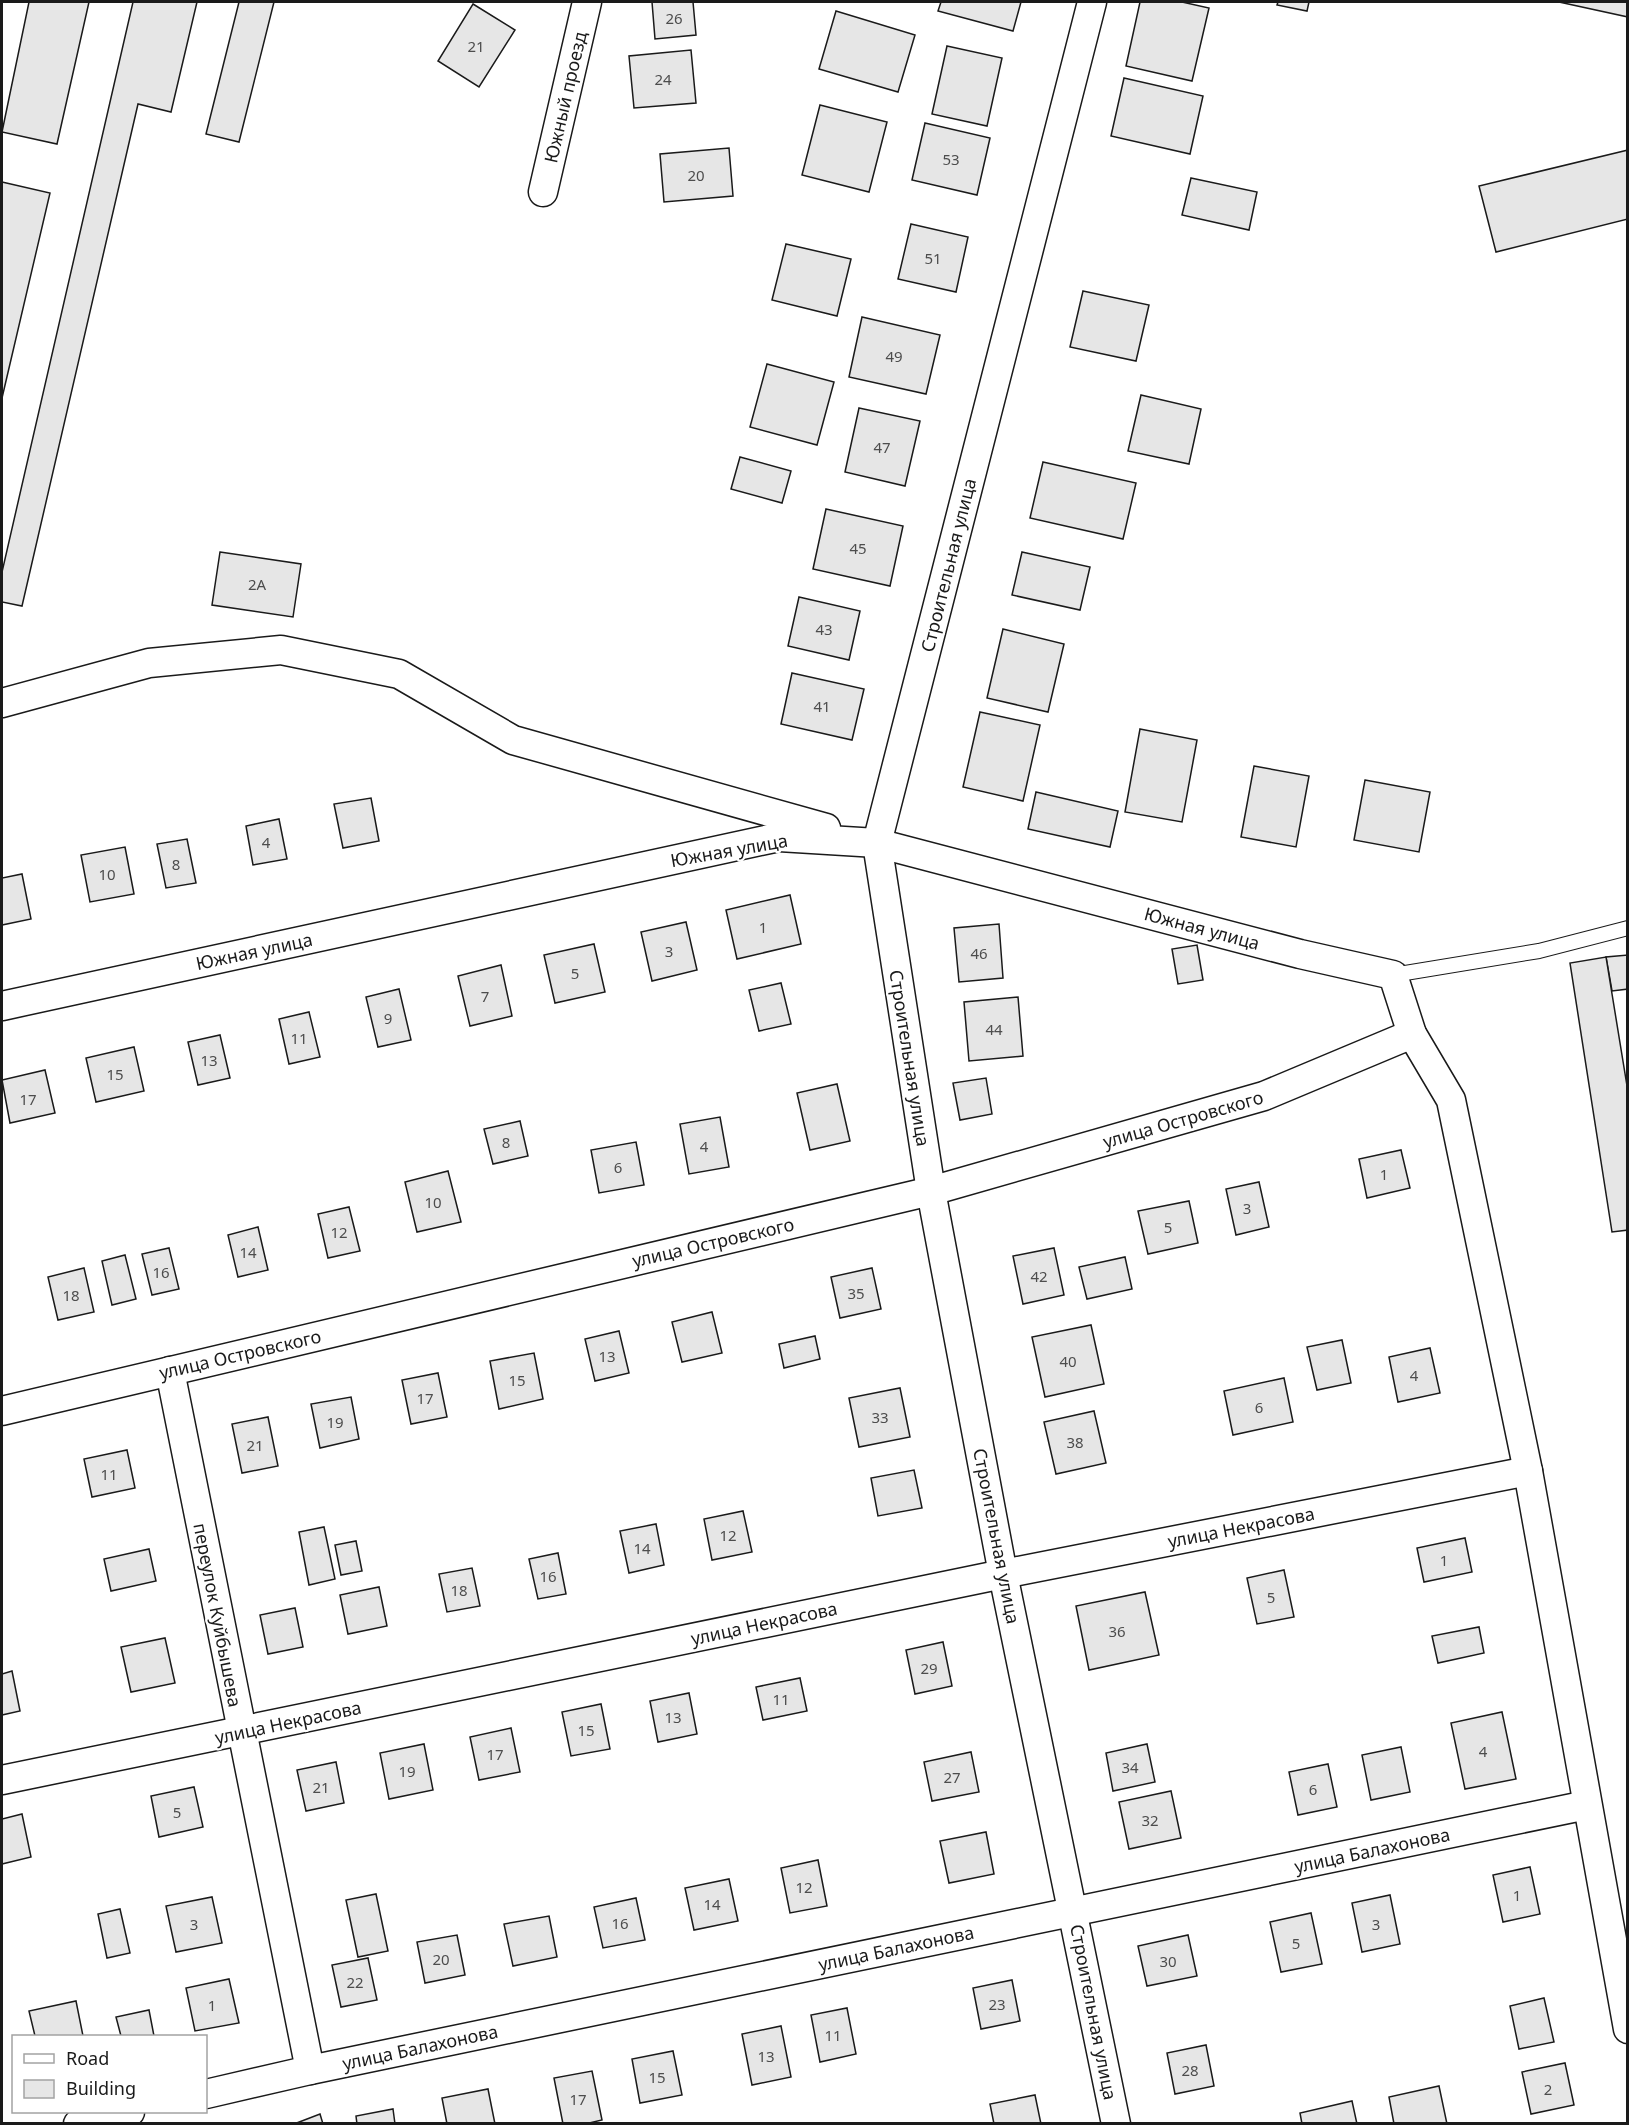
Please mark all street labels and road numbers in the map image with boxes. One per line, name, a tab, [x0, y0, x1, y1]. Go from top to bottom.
street label: Южный проезд	[538, 29, 592, 165]
street label: Строительная улица	[915, 476, 981, 654]
street label: Южная улица	[669, 828, 789, 872]
street label: Южная улица	[1142, 901, 1262, 955]
street label: Южная улица	[194, 927, 314, 975]
street label: Строительная улица	[884, 968, 936, 1148]
street label: улица Островского	[1100, 1085, 1266, 1153]
street label: улица Островского	[630, 1212, 796, 1272]
street label: улица Островского	[157, 1324, 323, 1384]
street label: Строительная улица	[968, 1446, 1026, 1626]
street label: улица Некрасова	[1166, 1501, 1316, 1553]
street label: переулок Куйбышева	[188, 1521, 248, 1709]
street label: улица Некрасова	[689, 1596, 839, 1650]
street label: улица Некрасова	[213, 1695, 363, 1749]
street label: улица Балахонова	[1292, 1822, 1452, 1878]
street label: улица Балахонова	[816, 1920, 976, 1976]
street label: Строительная улица	[1065, 1922, 1123, 2102]
street label: улица Балахонова	[340, 2019, 500, 2075]

